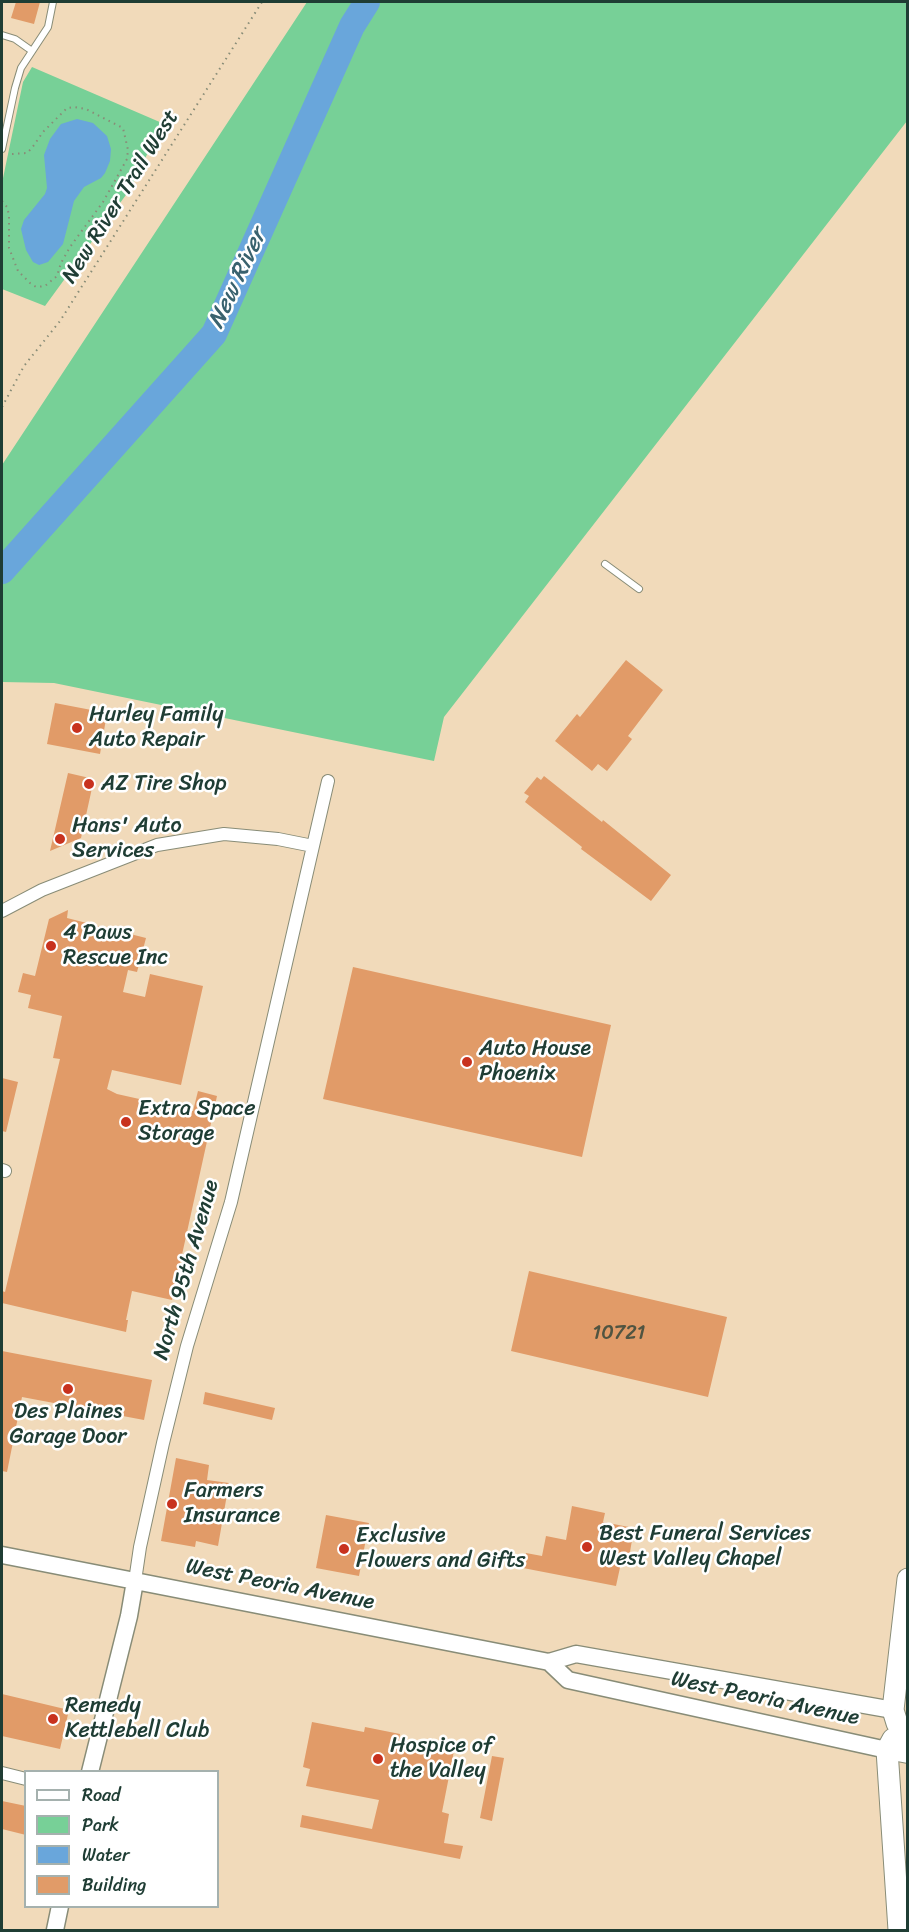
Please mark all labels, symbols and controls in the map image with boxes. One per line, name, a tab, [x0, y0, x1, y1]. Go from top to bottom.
street label: New River Trail West	[57, 105, 185, 289]
water label: New River	[202, 225, 274, 333]
place label: Hurley Family Auto Repair	[89, 702, 223, 754]
marker: Hurley Family Auto Repair	[70, 721, 84, 735]
place label: AZ Tire Shop	[101, 771, 227, 797]
marker: AZ Tire Shop	[82, 777, 96, 791]
place label: Hans' Auto Services	[72, 813, 182, 864]
marker: Hans' Auto Services	[53, 832, 67, 846]
place label: 4 Paws Rescue Inc	[63, 920, 168, 972]
marker: 4 Paws Rescue Inc	[44, 939, 58, 953]
place label: Auto House Phoenix	[479, 1036, 591, 1088]
marker: Auto House Phoenix	[460, 1055, 474, 1069]
place label: Extra Space Storage	[138, 1096, 256, 1148]
marker: Extra Space Storage	[119, 1115, 133, 1129]
street label: North 95th Avenue	[149, 1177, 225, 1363]
house number: 10721	[593, 1322, 645, 1346]
marker: Des Plaines Garage Door	[61, 1382, 75, 1396]
place label: Des Plaines Garage Door	[10, 1399, 126, 1450]
place label: Farmers Insurance	[184, 1478, 280, 1530]
marker: Farmers Insurance	[165, 1497, 179, 1511]
place label: Best Funeral Services West Valley Chapel	[599, 1521, 811, 1572]
place label: Exclusive Flowers and Gifts	[356, 1523, 525, 1574]
marker: Best Funeral Services West Valley Chapel	[580, 1540, 594, 1554]
marker: Exclusive Flowers and Gifts	[337, 1542, 351, 1556]
street label: West Peoria Avenue	[183, 1554, 377, 1616]
street label: West Peoria Avenue	[669, 1666, 861, 1732]
place label: Remedy Kettlebell Club	[65, 1693, 210, 1744]
marker: Remedy Kettlebell Club	[46, 1712, 60, 1726]
place label: Hospice of the Valley	[390, 1733, 493, 1784]
marker: Hospice of the Valley	[371, 1752, 385, 1766]
legend	[24, 1770, 219, 1908]
text: Road	[82, 1779, 121, 1811]
text: Park	[82, 1809, 119, 1841]
text: Water	[82, 1839, 129, 1871]
text: Building	[82, 1869, 146, 1901]

